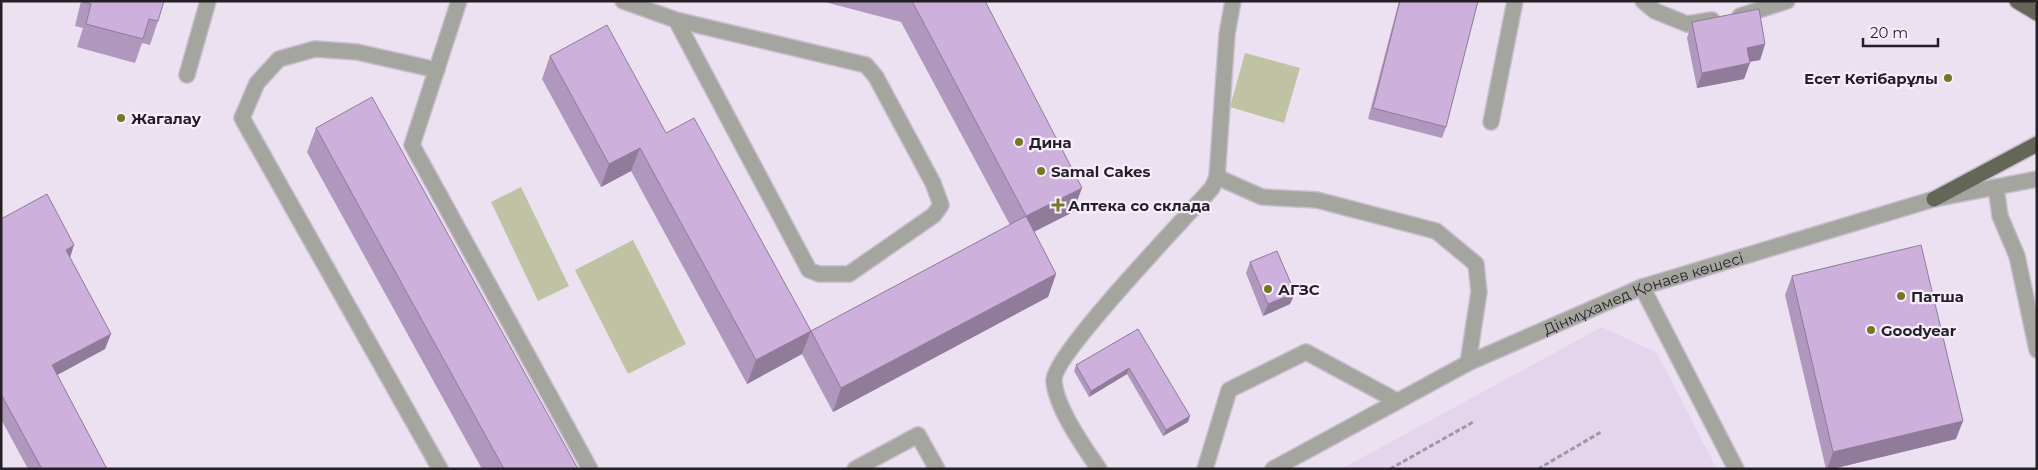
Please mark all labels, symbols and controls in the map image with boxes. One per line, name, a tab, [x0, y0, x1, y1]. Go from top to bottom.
scale bar	[1863, 15, 1938, 47]
text: 20 m	[1870, 23, 1908, 42]
place label: Есет Көтібарұлы	[1804, 69, 1938, 88]
marker: Есет Көтібарұлы	[1942, 72, 1954, 84]
place label: Жагалау	[131, 109, 202, 128]
marker: Жагалау	[115, 112, 127, 124]
place label: Дина	[1029, 133, 1072, 152]
marker: Дина	[1013, 136, 1025, 148]
place label: Samal Cakes	[1051, 162, 1151, 181]
marker: Samal Cakes	[1035, 165, 1047, 177]
place label: Аптека со склада	[1068, 196, 1210, 215]
marker: Аптека со склада	[1052, 199, 1064, 211]
street label: Дінмұхамед Қонаев көшесі	[1540, 247, 1746, 339]
place label: АГЗС	[1278, 280, 1320, 299]
marker: АГЗС	[1262, 283, 1274, 295]
place label: Патша	[1911, 287, 1964, 306]
marker: Патша	[1895, 290, 1907, 302]
place label: Goodyear	[1881, 321, 1957, 340]
marker: Goodyear	[1865, 324, 1877, 336]

